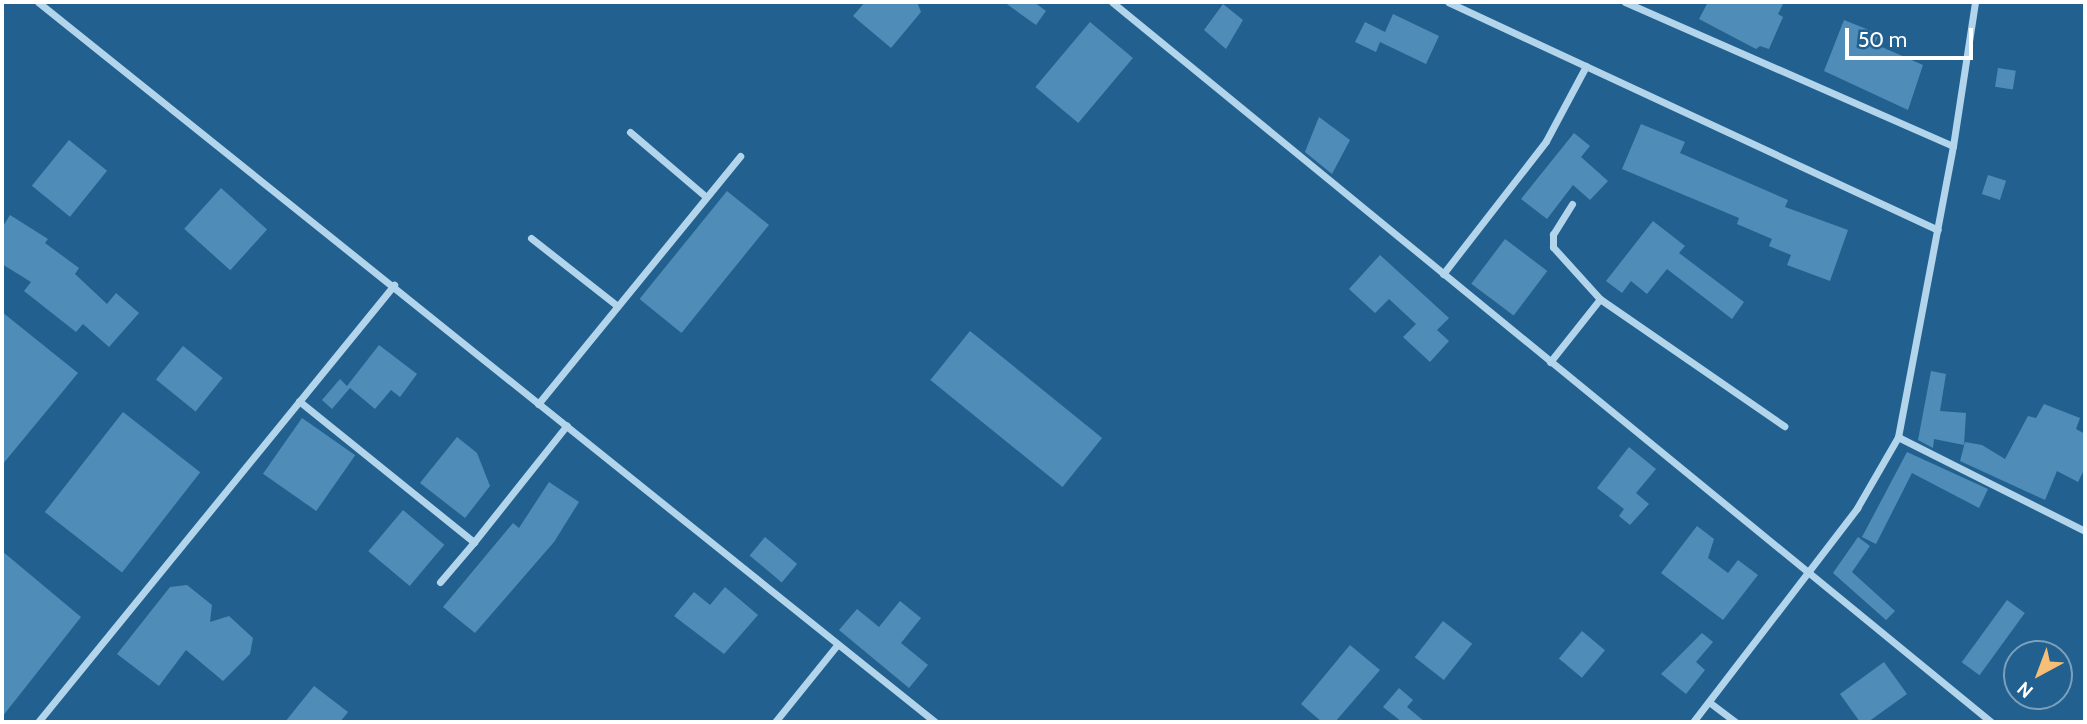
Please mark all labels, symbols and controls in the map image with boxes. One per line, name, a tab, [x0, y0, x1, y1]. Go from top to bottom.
scale bar	[1849, 14, 1977, 58]
text: 50 m	[1858, 27, 1907, 52]
north arrow	[2003, 640, 2073, 710]
text: N	[2013, 677, 2038, 703]

